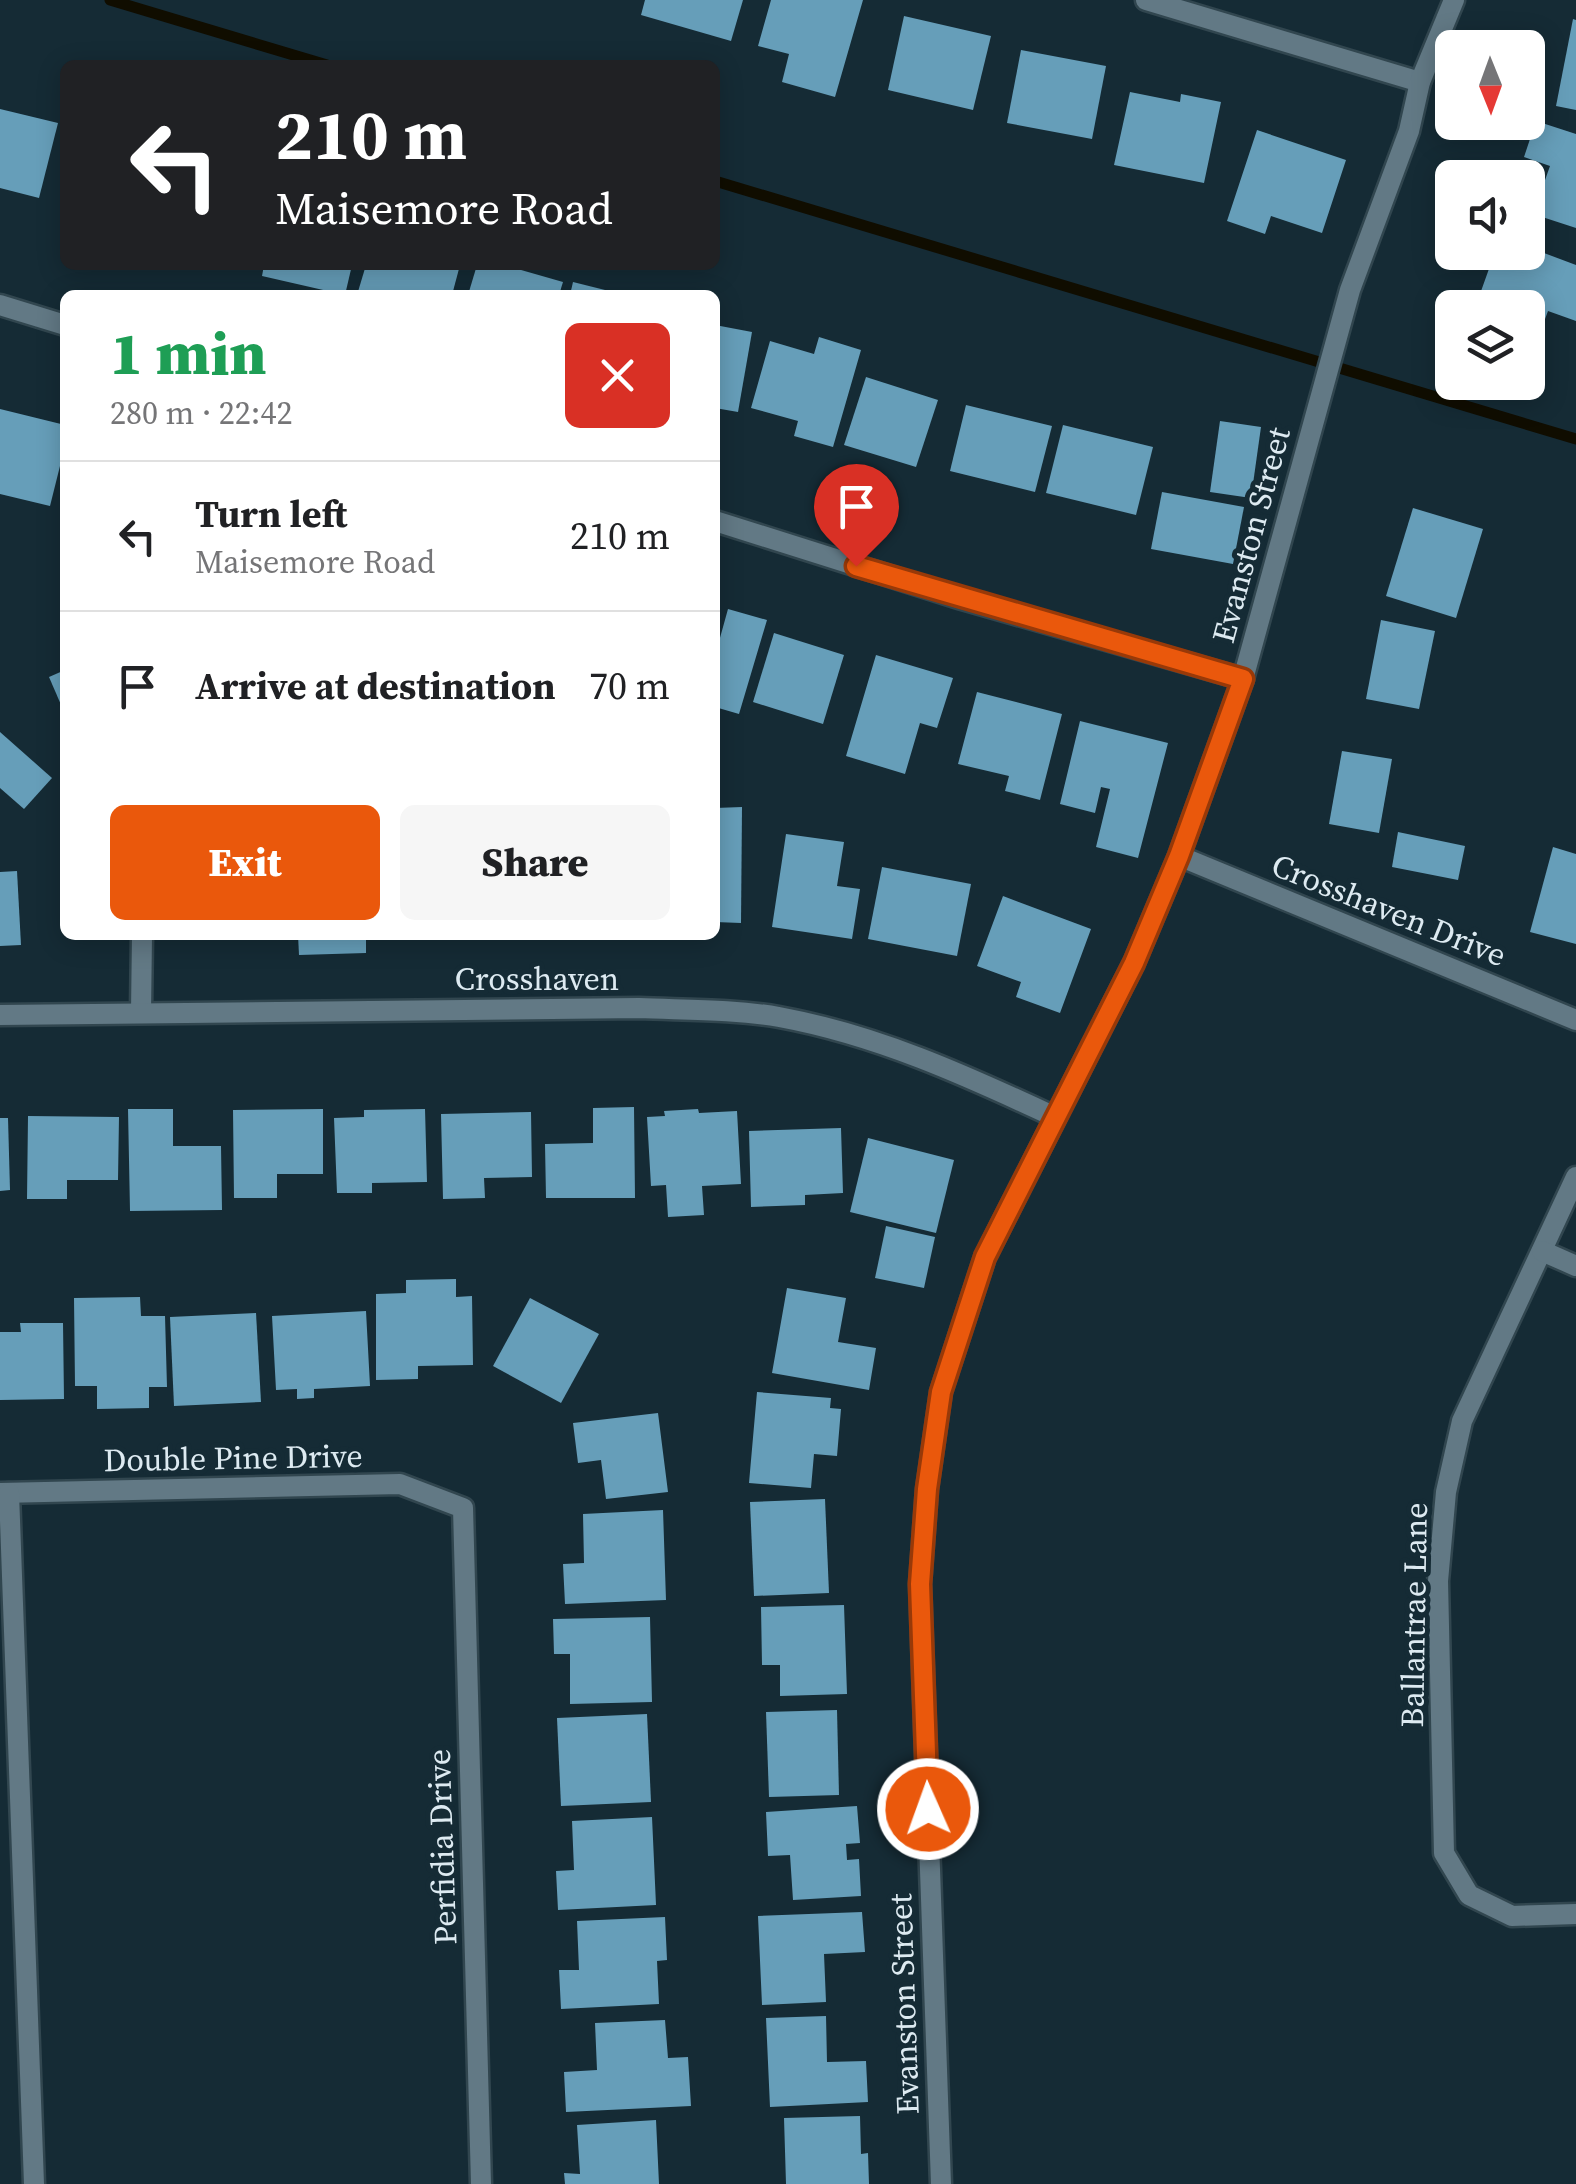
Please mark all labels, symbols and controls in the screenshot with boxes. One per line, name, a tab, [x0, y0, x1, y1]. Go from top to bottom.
north arrow	[1435, 30, 1545, 140]
map controls	[1435, 30, 1545, 400]
text: 210 m	[275, 86, 467, 182]
icon: left	[110, 100, 240, 230]
button: sound	[1435, 160, 1545, 270]
text: Maisemore Road	[275, 177, 613, 239]
button: layers	[1435, 290, 1545, 400]
text: 1 min	[110, 312, 266, 394]
button: close	[565, 323, 670, 428]
text: 280 m · 22:42	[110, 391, 292, 435]
street label: Evanston Street	[1201, 422, 1301, 648]
pin	[814, 464, 899, 567]
icon: arrive	[829, 479, 884, 534]
text: Turn left	[195, 488, 347, 540]
icon: left	[110, 509, 165, 564]
text: 210 m	[570, 510, 670, 562]
text: Maisemore Road	[195, 540, 435, 584]
icon: arrive	[110, 659, 165, 714]
text: Arrive at destination	[195, 660, 556, 712]
text: 70 m	[589, 660, 670, 712]
button: Exit	[110, 805, 380, 920]
button: Share	[400, 805, 670, 920]
street label: Crosshaven Drive	[1265, 843, 1513, 977]
street label: Crosshaven	[455, 957, 619, 1001]
street label: Double Pine Drive	[103, 1434, 363, 1482]
street label: Ballantrae Lane	[1390, 1502, 1438, 1728]
street label: Perfidia Drive	[417, 1748, 467, 1946]
position arrow	[876, 1757, 980, 1861]
street label: Evanston Street	[878, 1892, 930, 2115]

